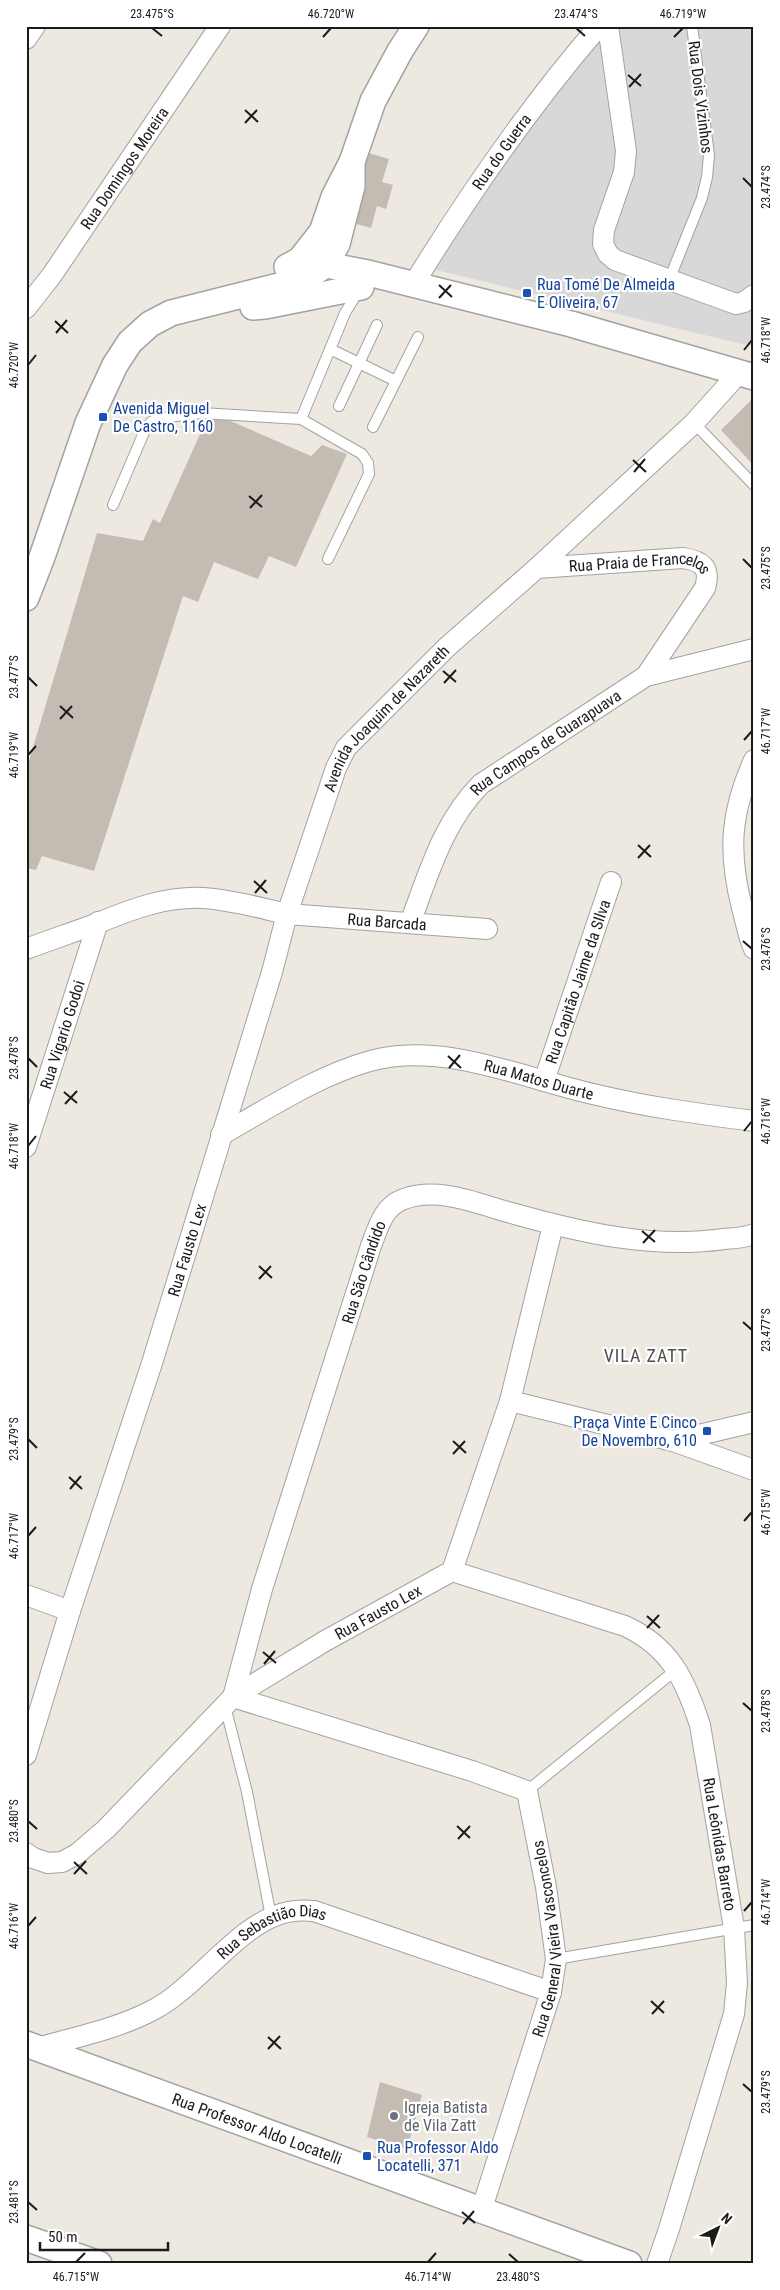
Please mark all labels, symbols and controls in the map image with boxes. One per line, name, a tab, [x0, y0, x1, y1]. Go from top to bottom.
text: 23.475°S	[130, 7, 174, 21]
text: 46.720°W	[308, 7, 354, 21]
text: 23.474°S	[554, 7, 598, 21]
text: 46.719°W	[660, 7, 706, 21]
street label: Rua Dois Vizinhos	[684, 40, 717, 155]
street label: Rua Domingos Moreira	[77, 104, 173, 233]
street label: Rua do Guerra	[468, 110, 535, 194]
text: 23.474°S	[759, 165, 773, 209]
place label: Rua Tomé De Almeida E Oliveira, 67	[537, 275, 675, 312]
marker: Rua Tomé De Almeida E Oliveira, 67	[521, 287, 533, 299]
text: 46.718°W	[759, 317, 773, 363]
text: 46.720°W	[7, 342, 21, 388]
place label: Avenida Miguel De Castro, 1160	[113, 399, 213, 436]
marker: Avenida Miguel De Castro, 1160	[97, 411, 109, 423]
text: 23.475°S	[759, 546, 773, 590]
street label: Rua Praia de Francelos	[568, 549, 715, 577]
street label: Avenida Joaquim de Nazareth	[320, 641, 453, 794]
text: 23.477°S	[7, 655, 21, 699]
street label: Rua Campos de Guarapuava	[466, 686, 625, 799]
text: 46.717°W	[759, 708, 773, 754]
text: 46.719°W	[7, 732, 21, 778]
street label: Rua Capitão Jaime da SIlva	[542, 897, 614, 1066]
street label: Rua Barcada	[347, 910, 427, 934]
text: 23.476°S	[759, 927, 773, 971]
street label: Rua Vigario Godoi	[36, 978, 89, 1092]
text: 23.478°S	[7, 1036, 21, 1080]
street label: Rua Matos Duarte	[482, 1056, 596, 1104]
text: 46.716°W	[759, 1098, 773, 1144]
text: 46.718°W	[7, 1123, 21, 1169]
street label: Rua Fausto Lex	[164, 1201, 210, 1299]
street label: Rua São Cândido	[338, 1218, 390, 1326]
text: 23.477°S	[759, 1308, 773, 1352]
district label: VILA ZATT	[604, 1345, 688, 1366]
place label: Praça Vinte E Cinco De Novembro, 610	[573, 1413, 697, 1450]
text: 23.479°S	[7, 1417, 21, 1461]
marker: Praça Vinte E Cinco De Novembro, 610	[701, 1425, 713, 1437]
text: 46.715°W	[759, 1489, 773, 1535]
text: 46.717°W	[7, 1513, 21, 1559]
street label: Rua Fausto Lex	[331, 1581, 425, 1644]
text: 23.478°S	[759, 1689, 773, 1733]
street label: Rua Leônidas Barreto	[699, 1776, 740, 1912]
text: 23.480°S	[7, 1799, 21, 1843]
street label: Rua General Vieira Vasconcelos	[528, 1839, 566, 2039]
text: 46.714°W	[759, 1879, 773, 1925]
street label: Rua Sebastião Dias	[213, 1901, 329, 1963]
text: 46.716°W	[7, 1903, 21, 1949]
text: 23.479°S	[759, 2070, 773, 2114]
street label: Rua Professor Aldo Locatelli	[169, 2089, 344, 2168]
place label: Igreja Batista de Vila Zatt	[404, 2098, 488, 2135]
marker: Igreja Batista de Vila Zatt	[388, 2110, 400, 2122]
place label: Rua Professor Aldo Locatelli, 371	[377, 2138, 499, 2175]
marker: Rua Professor Aldo Locatelli, 371	[361, 2150, 373, 2162]
text: 23.481°S	[7, 2180, 21, 2224]
north arrow	[692, 2202, 742, 2252]
text: N	[718, 2210, 735, 2227]
scale bar	[40, 2220, 168, 2252]
text: 50 m	[48, 2228, 78, 2246]
text: 46.715°W	[53, 2270, 99, 2284]
text: 46.714°W	[405, 2270, 451, 2284]
text: 23.480°S	[496, 2270, 540, 2284]

